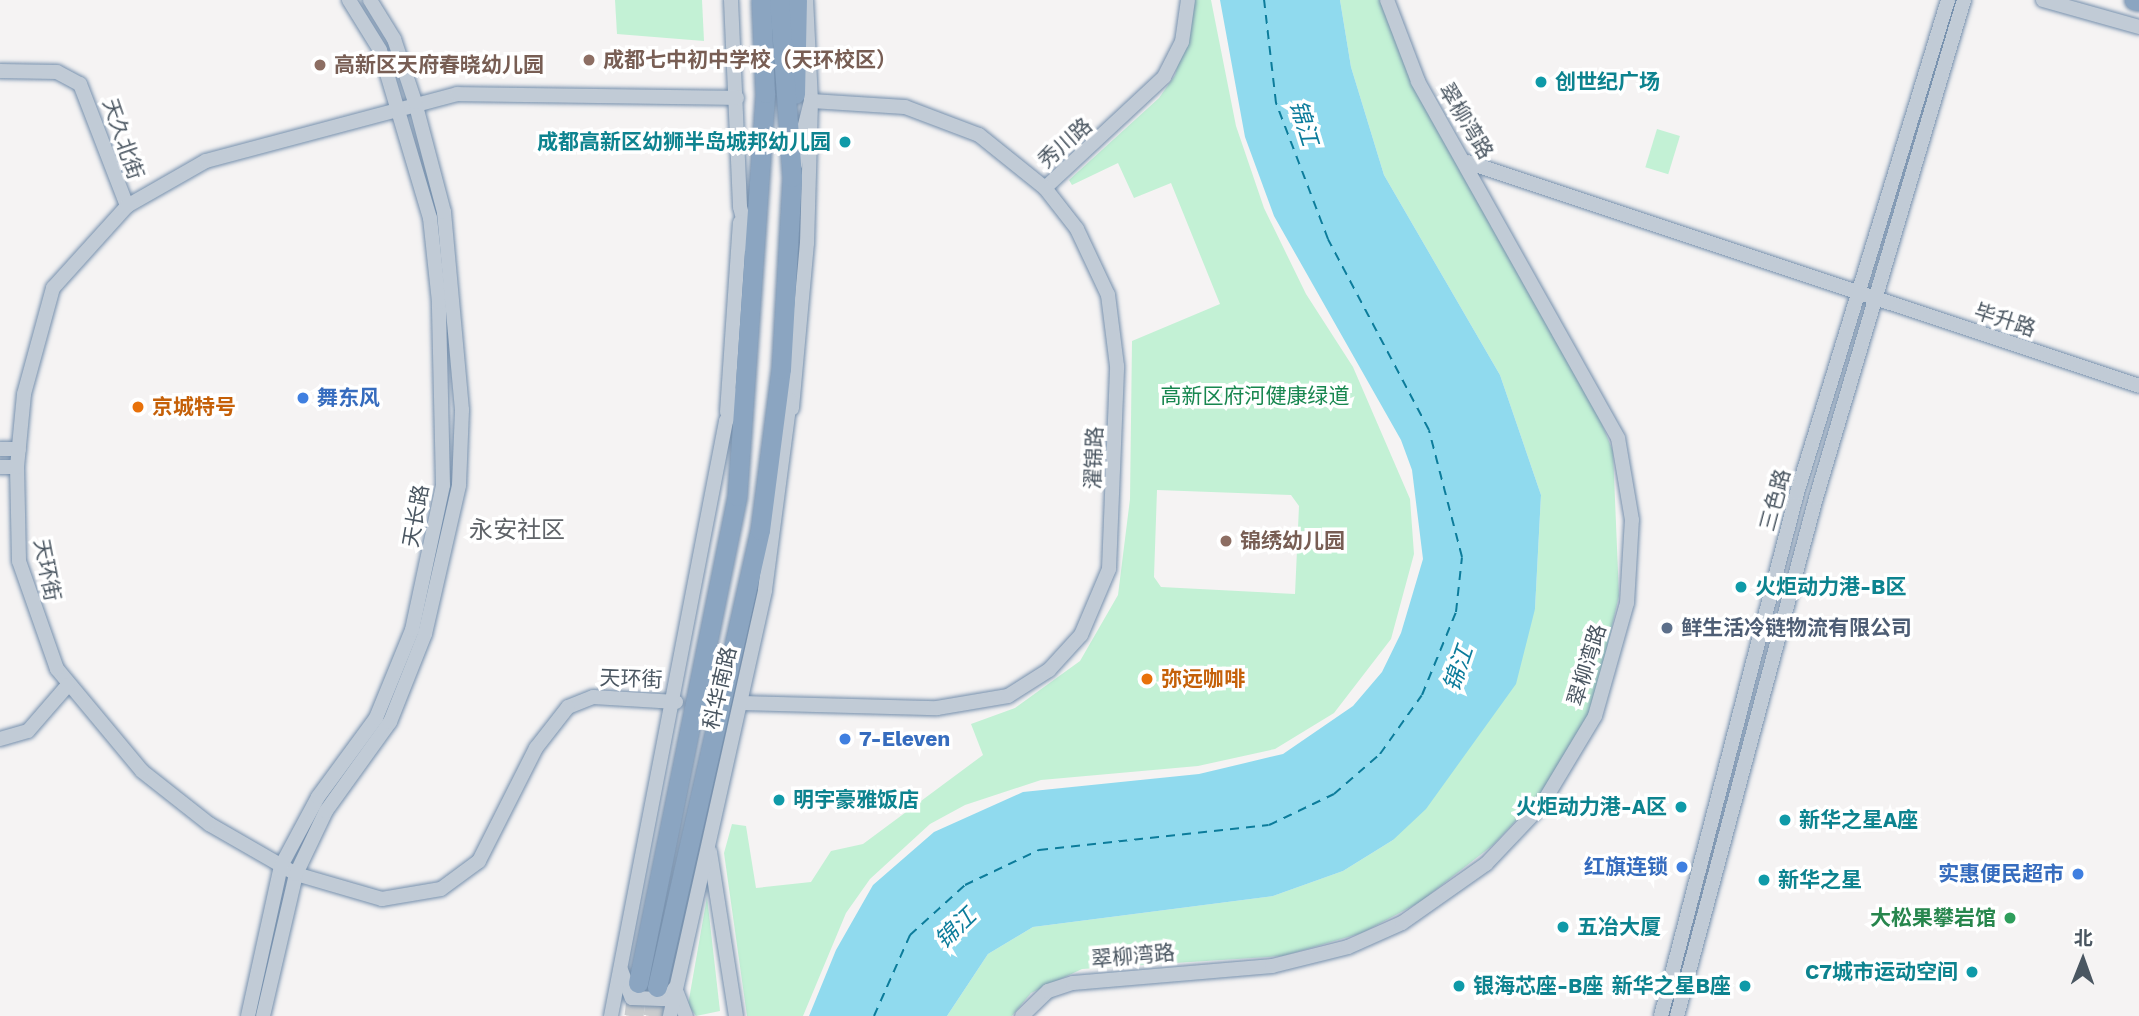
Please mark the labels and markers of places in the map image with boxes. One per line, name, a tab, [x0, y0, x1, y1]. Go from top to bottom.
place label: 成都七中初中学校（天环校区）	[603, 47, 897, 73]
place label: 高新区天府春晓幼儿园	[334, 52, 544, 78]
marker: 成都七中初中学校（天环校区）	[581, 52, 597, 68]
marker: 高新区天府春晓幼儿园	[312, 57, 328, 73]
place label: 创世纪广场	[1555, 69, 1660, 95]
marker: 创世纪广场	[1533, 74, 1549, 90]
place label: 成都高新区幼狮半岛城邦幼儿园	[537, 129, 831, 155]
marker: 成都高新区幼狮半岛城邦幼儿园	[837, 134, 853, 150]
place label: 舞东风	[317, 385, 380, 411]
marker: 舞东风	[295, 390, 311, 406]
place label: 京城特号	[152, 394, 236, 420]
marker: 京城特号	[130, 399, 146, 415]
place label: 锦绣幼儿园	[1240, 528, 1345, 554]
marker: 锦绣幼儿园	[1218, 533, 1234, 549]
place label: 火炬动力港-B区	[1755, 574, 1906, 600]
marker: 火炬动力港-B区	[1733, 579, 1749, 595]
place label: 鲜生活冷链物流有限公司	[1681, 615, 1912, 641]
marker: 鲜生活冷链物流有限公司	[1659, 620, 1675, 636]
place label: 弥远咖啡	[1161, 666, 1245, 692]
marker: 弥远咖啡	[1139, 671, 1155, 687]
place label: 7-Eleven	[859, 726, 950, 752]
marker: 7-Eleven	[837, 731, 853, 747]
place label: 明宇豪雅饭店	[793, 787, 919, 813]
marker: 明宇豪雅饭店	[771, 792, 787, 808]
place label: 火炬动力港-A区	[1516, 794, 1667, 820]
marker: 火炬动力港-A区	[1673, 799, 1689, 815]
place label: 新华之星A座	[1799, 807, 1918, 833]
marker: 新华之星A座	[1777, 812, 1793, 828]
place label: 红旗连锁	[1584, 854, 1668, 880]
marker: 红旗连锁	[1674, 859, 1690, 875]
place label: 实惠便民超市	[1938, 861, 2064, 887]
marker: 实惠便民超市	[2070, 866, 2086, 882]
place label: 新华之星	[1778, 867, 1862, 893]
marker: 新华之星	[1756, 872, 1772, 888]
place label: 大松果攀岩馆	[1870, 905, 1996, 931]
marker: 大松果攀岩馆	[2002, 910, 2018, 926]
place label: 五冶大厦	[1577, 914, 1661, 940]
marker: 五冶大厦	[1555, 919, 1571, 935]
place label: C7城市运动空间	[1805, 959, 1958, 985]
marker: C7城市运动空间	[1964, 964, 1980, 980]
place label: 银海芯座-B座	[1473, 973, 1603, 999]
place label: 新华之星B座	[1612, 973, 1731, 999]
marker: 银海芯座-B座	[1451, 978, 1467, 994]
marker: 新华之星B座	[1737, 978, 1753, 994]

